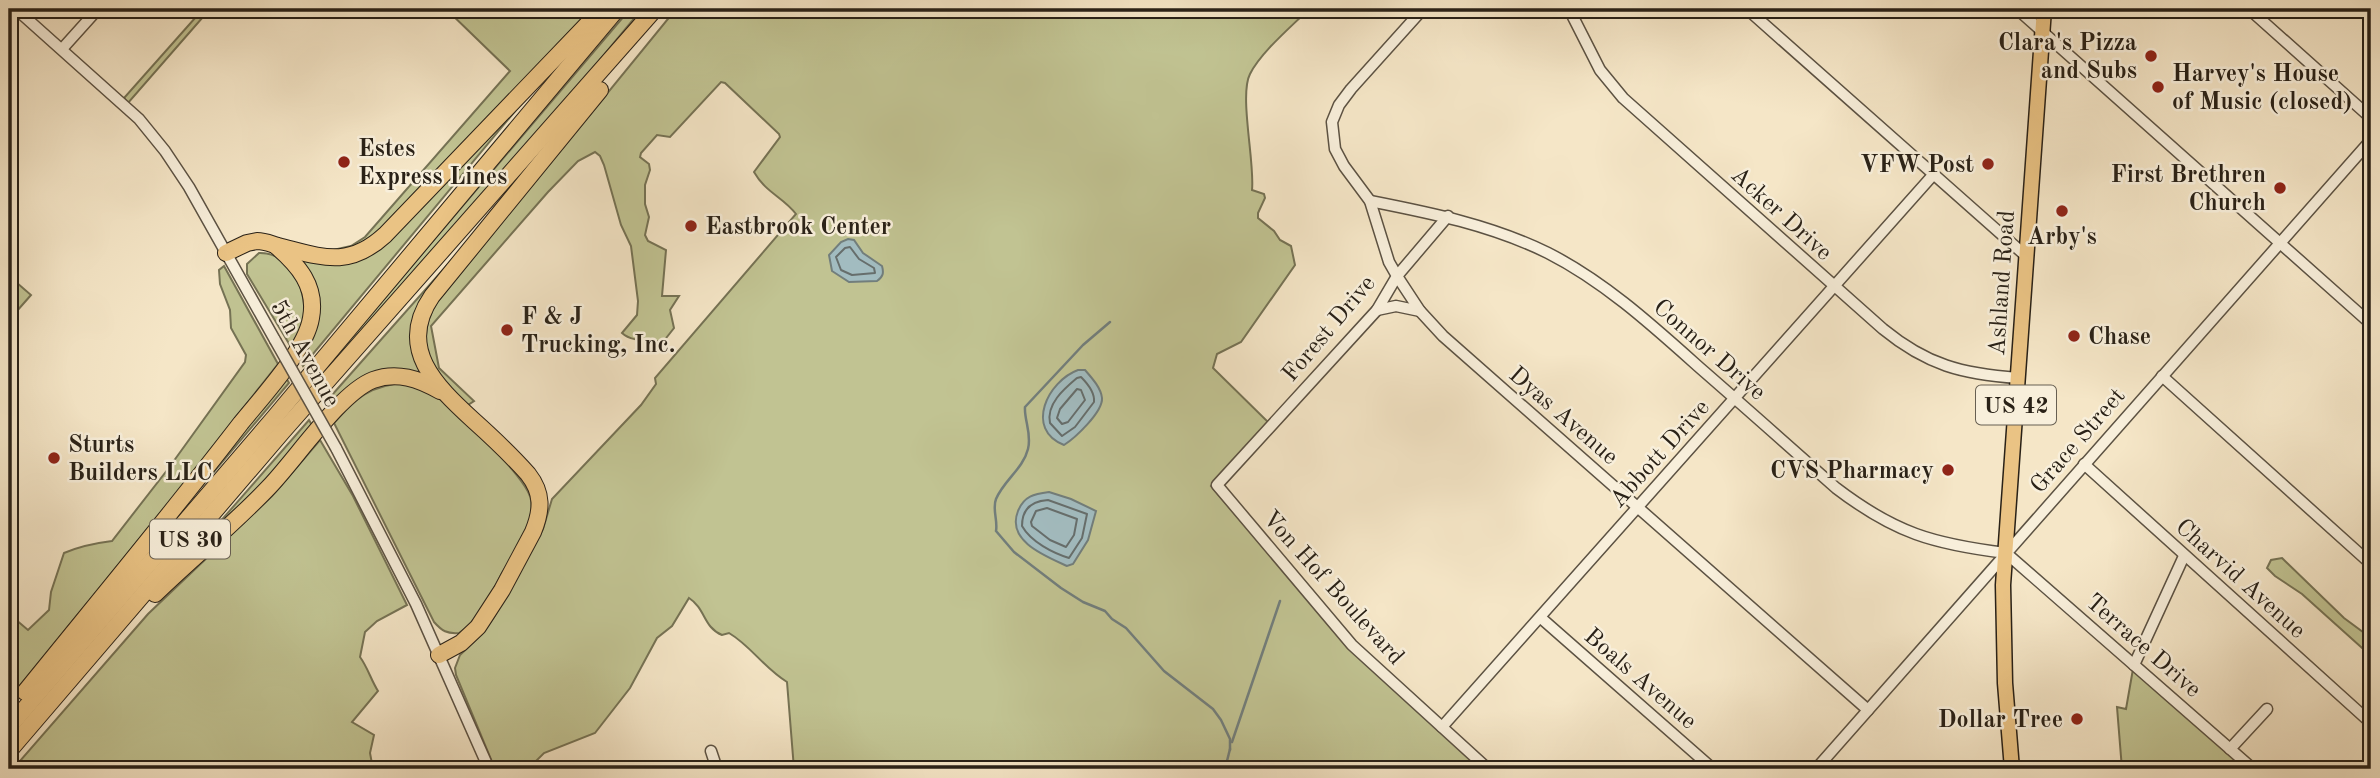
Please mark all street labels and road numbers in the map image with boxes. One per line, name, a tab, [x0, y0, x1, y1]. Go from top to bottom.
street label: Acker Drive	[1726, 163, 1836, 266]
street label: Ashland Road	[1986, 210, 2020, 357]
street label: Forest Drive	[1278, 272, 1381, 387]
street label: 5th Avenue	[265, 296, 343, 412]
street label: Connor Drive	[1648, 296, 1769, 405]
street label: Dyas Avenue	[1504, 363, 1622, 470]
street label: Grace Street	[2027, 384, 2130, 499]
road number: US 42	[1976, 386, 2056, 424]
street label: Abbott Drive	[1606, 396, 1715, 513]
street label: Von Hof Boulevard	[1257, 507, 1408, 670]
street label: Charvid Avenue	[2170, 515, 2309, 644]
road number: US 30	[150, 520, 230, 558]
street label: Terrace Drive	[2080, 590, 2205, 703]
street label: Boals Avenue	[1579, 624, 1700, 735]

